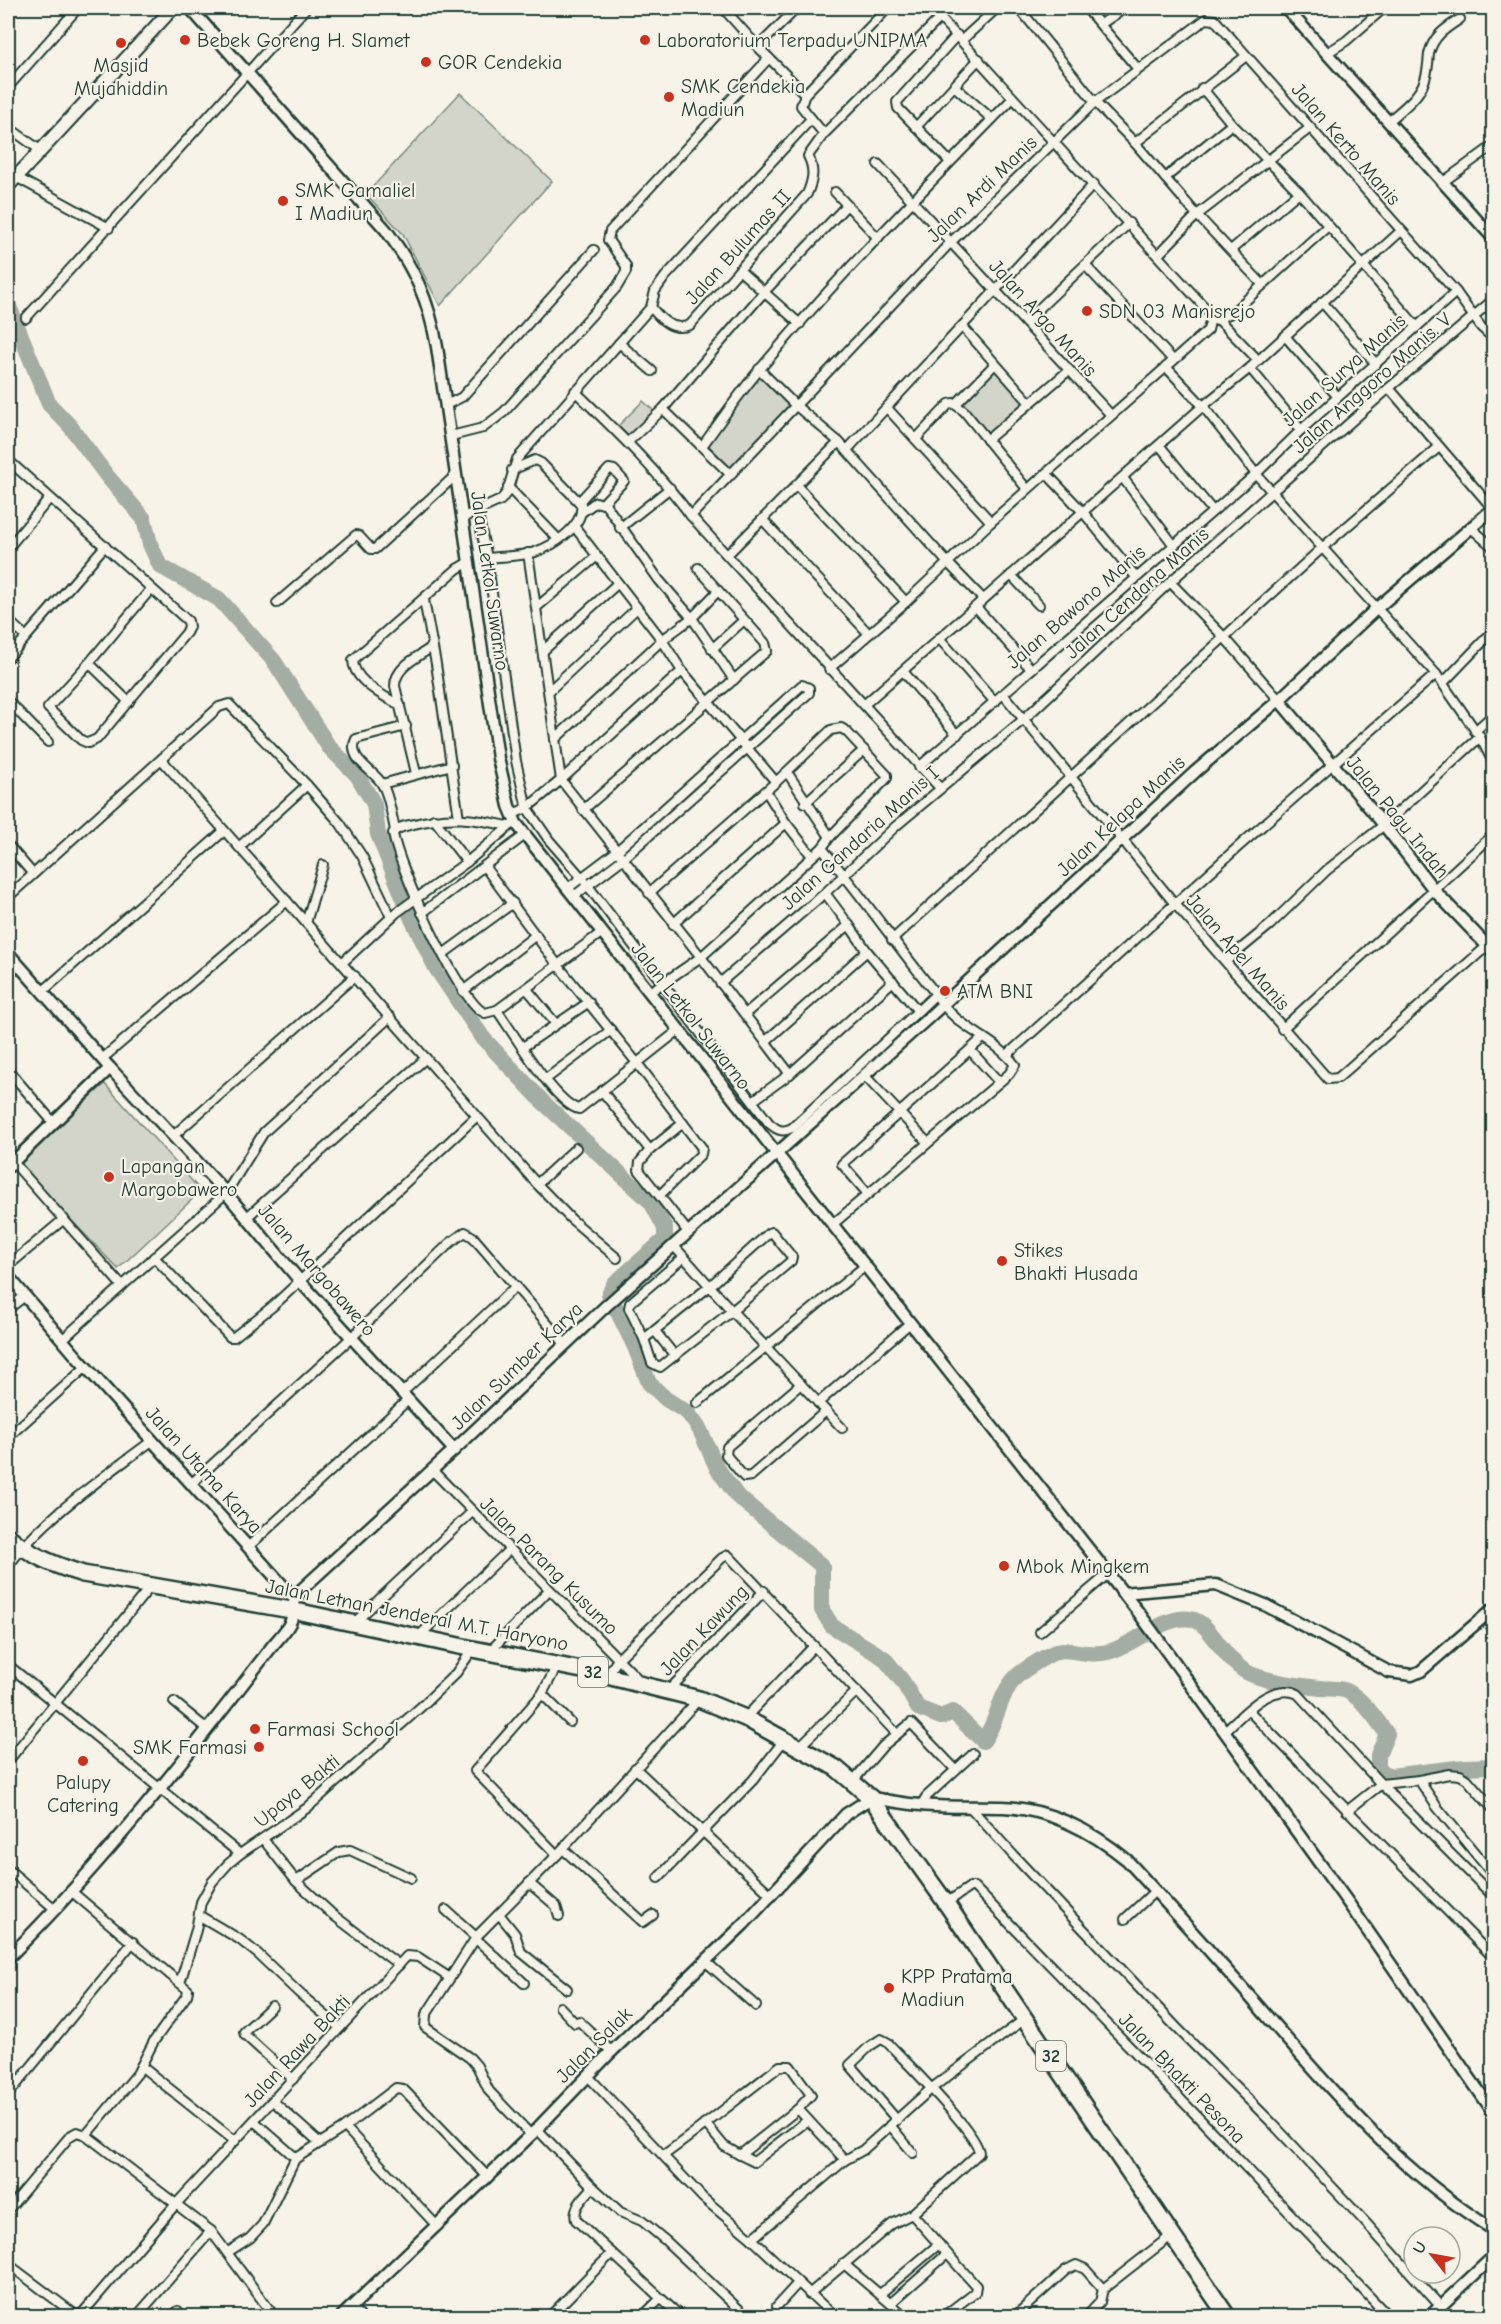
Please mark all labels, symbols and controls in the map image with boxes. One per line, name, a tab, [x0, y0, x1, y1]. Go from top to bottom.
place label: Bebek Goreng H. Slamet	[197, 29, 411, 52]
place label: Laboratorium Terpadu UNIPMA	[657, 29, 928, 52]
marker: Bebek Goreng H. Slamet	[178, 33, 192, 47]
marker: Laboratorium Terpadu UNIPMA	[638, 33, 652, 47]
marker: Masjid Mujahiddin	[114, 36, 128, 50]
place label: GOR Cendekia	[438, 51, 562, 74]
place label: Masjid Mujahiddin	[74, 54, 168, 100]
marker: GOR Cendekia	[419, 55, 433, 69]
place label: SMK Cendekia Madiun	[681, 75, 805, 121]
street label: Jalan Kerto Manis	[1287, 78, 1405, 210]
marker: SMK Cendekia Madiun	[662, 90, 676, 104]
street label: Jalan Ardi Manis	[922, 131, 1042, 247]
place label: SMK Gamaliel I Madiun	[295, 179, 416, 225]
street label: Jalan Bulumas II	[680, 185, 796, 309]
marker: SMK Gamaliel I Madiun	[276, 194, 290, 208]
street label: Jalan Argo Manis	[984, 255, 1102, 381]
place label: SDN 03 Manisrejo	[1099, 300, 1255, 323]
marker: SDN 03 Manisrejo	[1080, 304, 1094, 318]
street label: Jalan Anggoro Manis. V	[1288, 308, 1456, 458]
street label: Jalan Surya Manis	[1278, 309, 1410, 431]
street label: Jalan Letkol Suwarno	[466, 490, 514, 672]
street label: Jalan Cendana Manis	[1060, 522, 1214, 664]
street label: Jalan Bawono Manis	[1002, 541, 1150, 673]
street label: Jalan Kelapa Manis	[1052, 751, 1190, 881]
street label: Jalan Pagu Indah	[1342, 751, 1454, 883]
street label: Jalan Gandaria Manis I	[777, 761, 943, 915]
street label: Jalan Apel Manis	[1181, 889, 1295, 1015]
street label: Jalan Letkol Suwarno	[626, 938, 756, 1094]
place label: ATM BNI	[957, 980, 1033, 1003]
marker: ATM BNI	[938, 984, 952, 998]
place label: Lapangan Margobawero	[121, 1155, 237, 1201]
marker: Lapangan Margobawero	[102, 1170, 116, 1184]
street label: Jalan Margobawero	[253, 1199, 381, 1341]
place label: Stikes Bhakti Husada	[1014, 1239, 1138, 1285]
marker: Stikes Bhakti Husada	[995, 1254, 1009, 1268]
street label: Jalan Sumber Karya	[447, 1297, 587, 1435]
street label: Jalan Utama Karya	[141, 1402, 267, 1538]
street label: Jalan Parang Kusumo	[475, 1492, 623, 1640]
place label: Mbok Mingkem	[1016, 1555, 1149, 1578]
marker: Mbok Mingkem	[997, 1559, 1011, 1573]
street label: Jalan Letnan Jenderal M.T. Haryono	[264, 1574, 570, 1656]
street label: Jalan Kawung	[655, 1580, 753, 1680]
road number: 32	[578, 1657, 608, 1687]
place label: Farmasi School	[267, 1718, 399, 1741]
marker: Farmasi School	[248, 1722, 262, 1736]
place label: SMK Farmasi	[133, 1736, 247, 1759]
marker: SMK Farmasi	[252, 1740, 266, 1754]
street label: Upaya Bakti	[250, 1750, 344, 1832]
marker: Palupy Catering	[76, 1754, 90, 1768]
place label: Palupy Catering	[47, 1771, 119, 1817]
place label: KPP Pratama Madiun	[901, 1965, 1013, 2011]
marker: KPP Pratama Madiun	[882, 1981, 896, 1995]
street label: Jalan Rawa Bakti	[239, 1990, 355, 2112]
street label: Jalan Salak	[551, 2002, 637, 2088]
street label: Jalan Bhakti Pesona	[1114, 2008, 1250, 2148]
road number: 32	[1036, 2041, 1066, 2071]
north arrow	[1402, 2225, 1462, 2285]
text: U	[1410, 2239, 1430, 2257]

